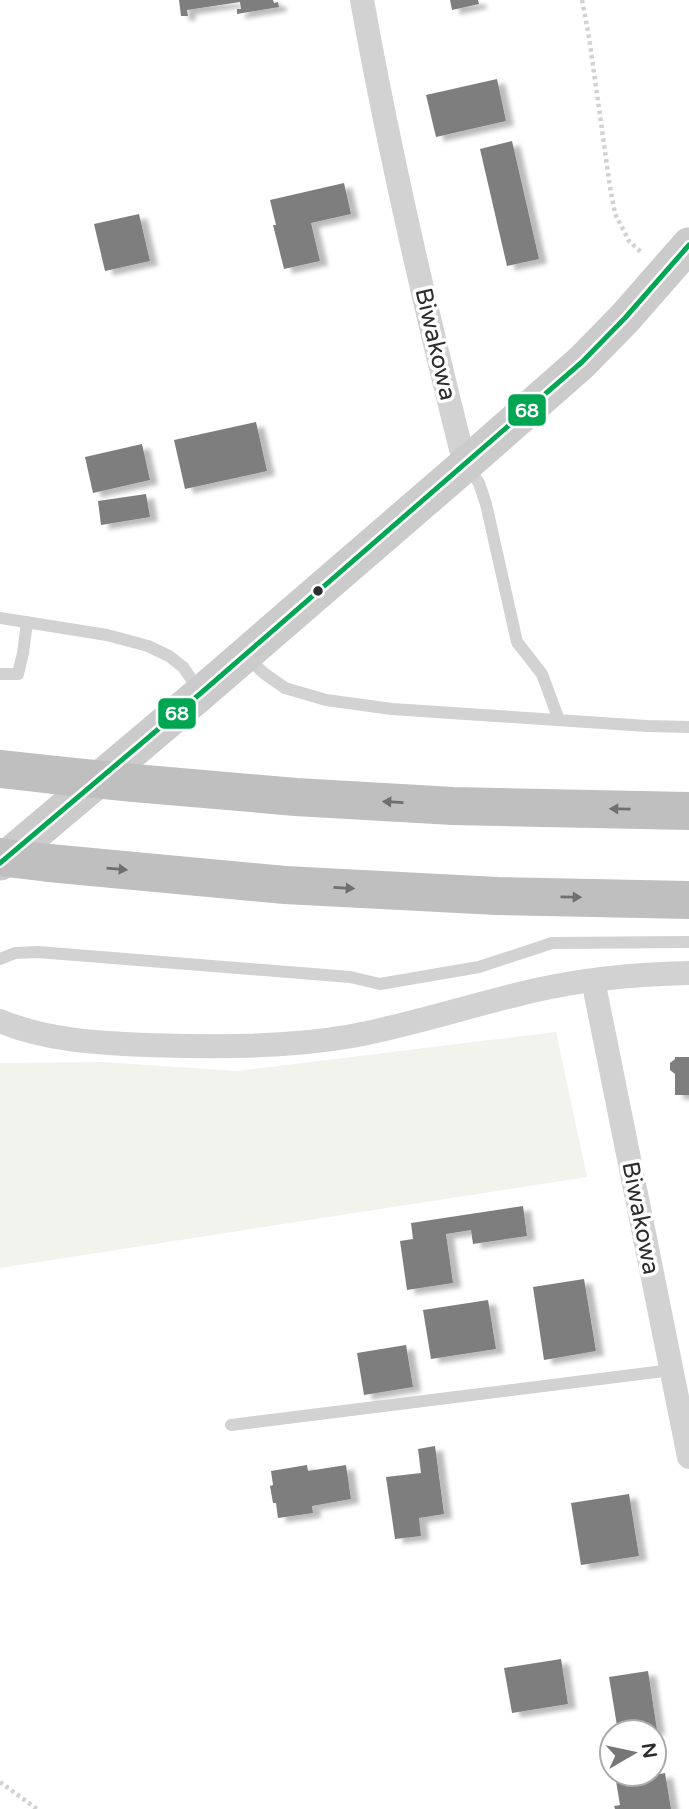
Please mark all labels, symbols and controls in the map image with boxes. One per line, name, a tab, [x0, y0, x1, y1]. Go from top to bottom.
street label: Biwakowa	[409, 285, 463, 403]
line badge: 68	[507, 393, 547, 427]
text: 68	[515, 400, 539, 422]
unlabelled marker	[311, 584, 325, 598]
line badge: 68	[157, 697, 197, 730]
text: 68	[165, 703, 189, 725]
one-way arrow	[381, 797, 403, 808]
one-way arrow	[609, 804, 631, 815]
one-way arrow	[106, 864, 128, 875]
one-way arrow	[333, 882, 355, 893]
one-way arrow	[560, 891, 582, 903]
street label: Biwakowa	[615, 1159, 666, 1277]
north arrow	[598, 1718, 668, 1788]
text: N	[637, 1741, 661, 1760]

